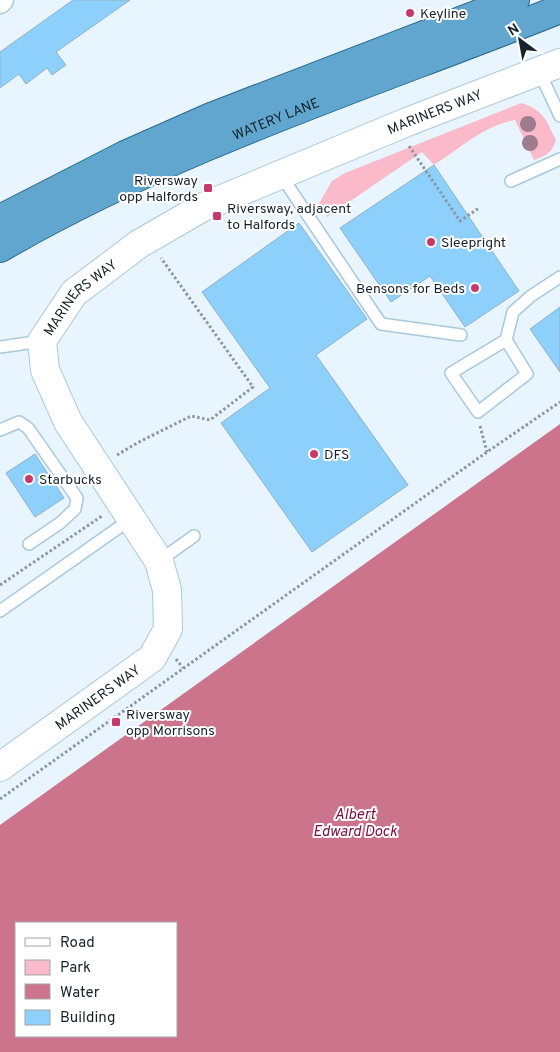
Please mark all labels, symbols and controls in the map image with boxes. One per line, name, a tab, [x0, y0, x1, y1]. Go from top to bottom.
place label: Keyline	[420, 6, 466, 23]
marker: Keyline	[404, 7, 416, 19]
north arrow	[495, 15, 545, 65]
text: N	[505, 20, 523, 40]
street label: MARINERS WAY	[385, 87, 485, 139]
street label: WATERY LANE	[231, 95, 322, 145]
place label: Riversway opp Halfords	[119, 173, 198, 206]
marker: Riversway opp Halfords	[202, 182, 214, 194]
place label: Riversway, adjacent to Halfords	[227, 201, 351, 234]
marker: Riversway, adjacent to Halfords	[211, 210, 223, 222]
place label: Sleepright	[441, 235, 506, 252]
marker: Sleepright	[425, 236, 437, 248]
street label: MARINERS WAY	[41, 257, 121, 340]
place label: Bensons for Beds	[356, 281, 465, 298]
marker: Bensons for Beds	[469, 282, 481, 294]
place label: DFS	[324, 447, 349, 464]
marker: DFS	[308, 448, 320, 460]
place label: Starbucks	[39, 472, 102, 489]
marker: Starbucks	[23, 473, 35, 485]
street label: MARINERS WAY	[53, 662, 144, 734]
place label: Riversway opp Morrisons	[126, 707, 215, 740]
marker: Riversway opp Morrisons	[110, 716, 122, 728]
water label: Albert Edward Dock	[313, 806, 397, 842]
legend	[15, 922, 178, 1037]
text: Road	[60, 934, 95, 953]
text: Park	[60, 959, 91, 978]
text: Water	[60, 984, 100, 1003]
text: Building	[60, 1009, 115, 1028]

